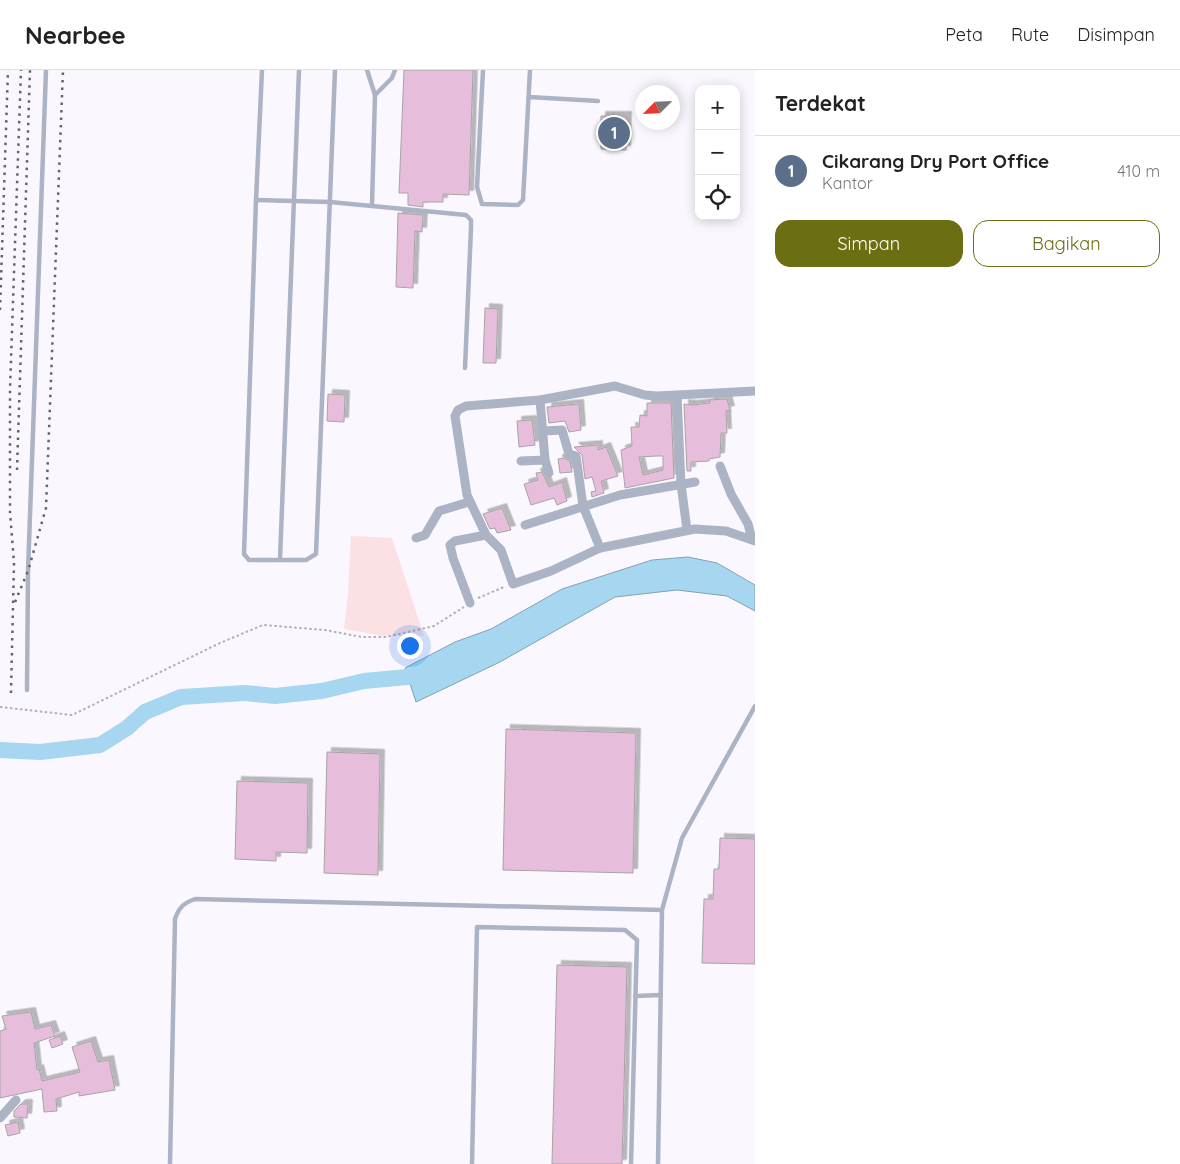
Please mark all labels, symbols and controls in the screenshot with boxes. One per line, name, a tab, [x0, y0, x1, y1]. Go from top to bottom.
text: Nearbee	[25, 20, 126, 50]
text: Peta	[945, 23, 983, 46]
text: Rute	[1011, 23, 1049, 46]
text: Disimpan	[1077, 23, 1155, 46]
north arrow	[635, 85, 680, 130]
map controls	[695, 85, 740, 220]
button: +	[695, 85, 740, 130]
text: Terdekat	[775, 90, 866, 116]
pin: 1	[598, 114, 630, 152]
button: −	[695, 130, 740, 175]
text: Cikarang Dry Port Office	[822, 149, 1049, 173]
text: 1	[788, 161, 794, 181]
text: 410 m	[1117, 161, 1160, 181]
text: Kantor	[822, 173, 873, 193]
button: locate	[695, 175, 740, 220]
button: Simpan	[775, 220, 963, 267]
button: Bagikan	[973, 220, 1160, 267]
your location	[397, 633, 423, 659]

